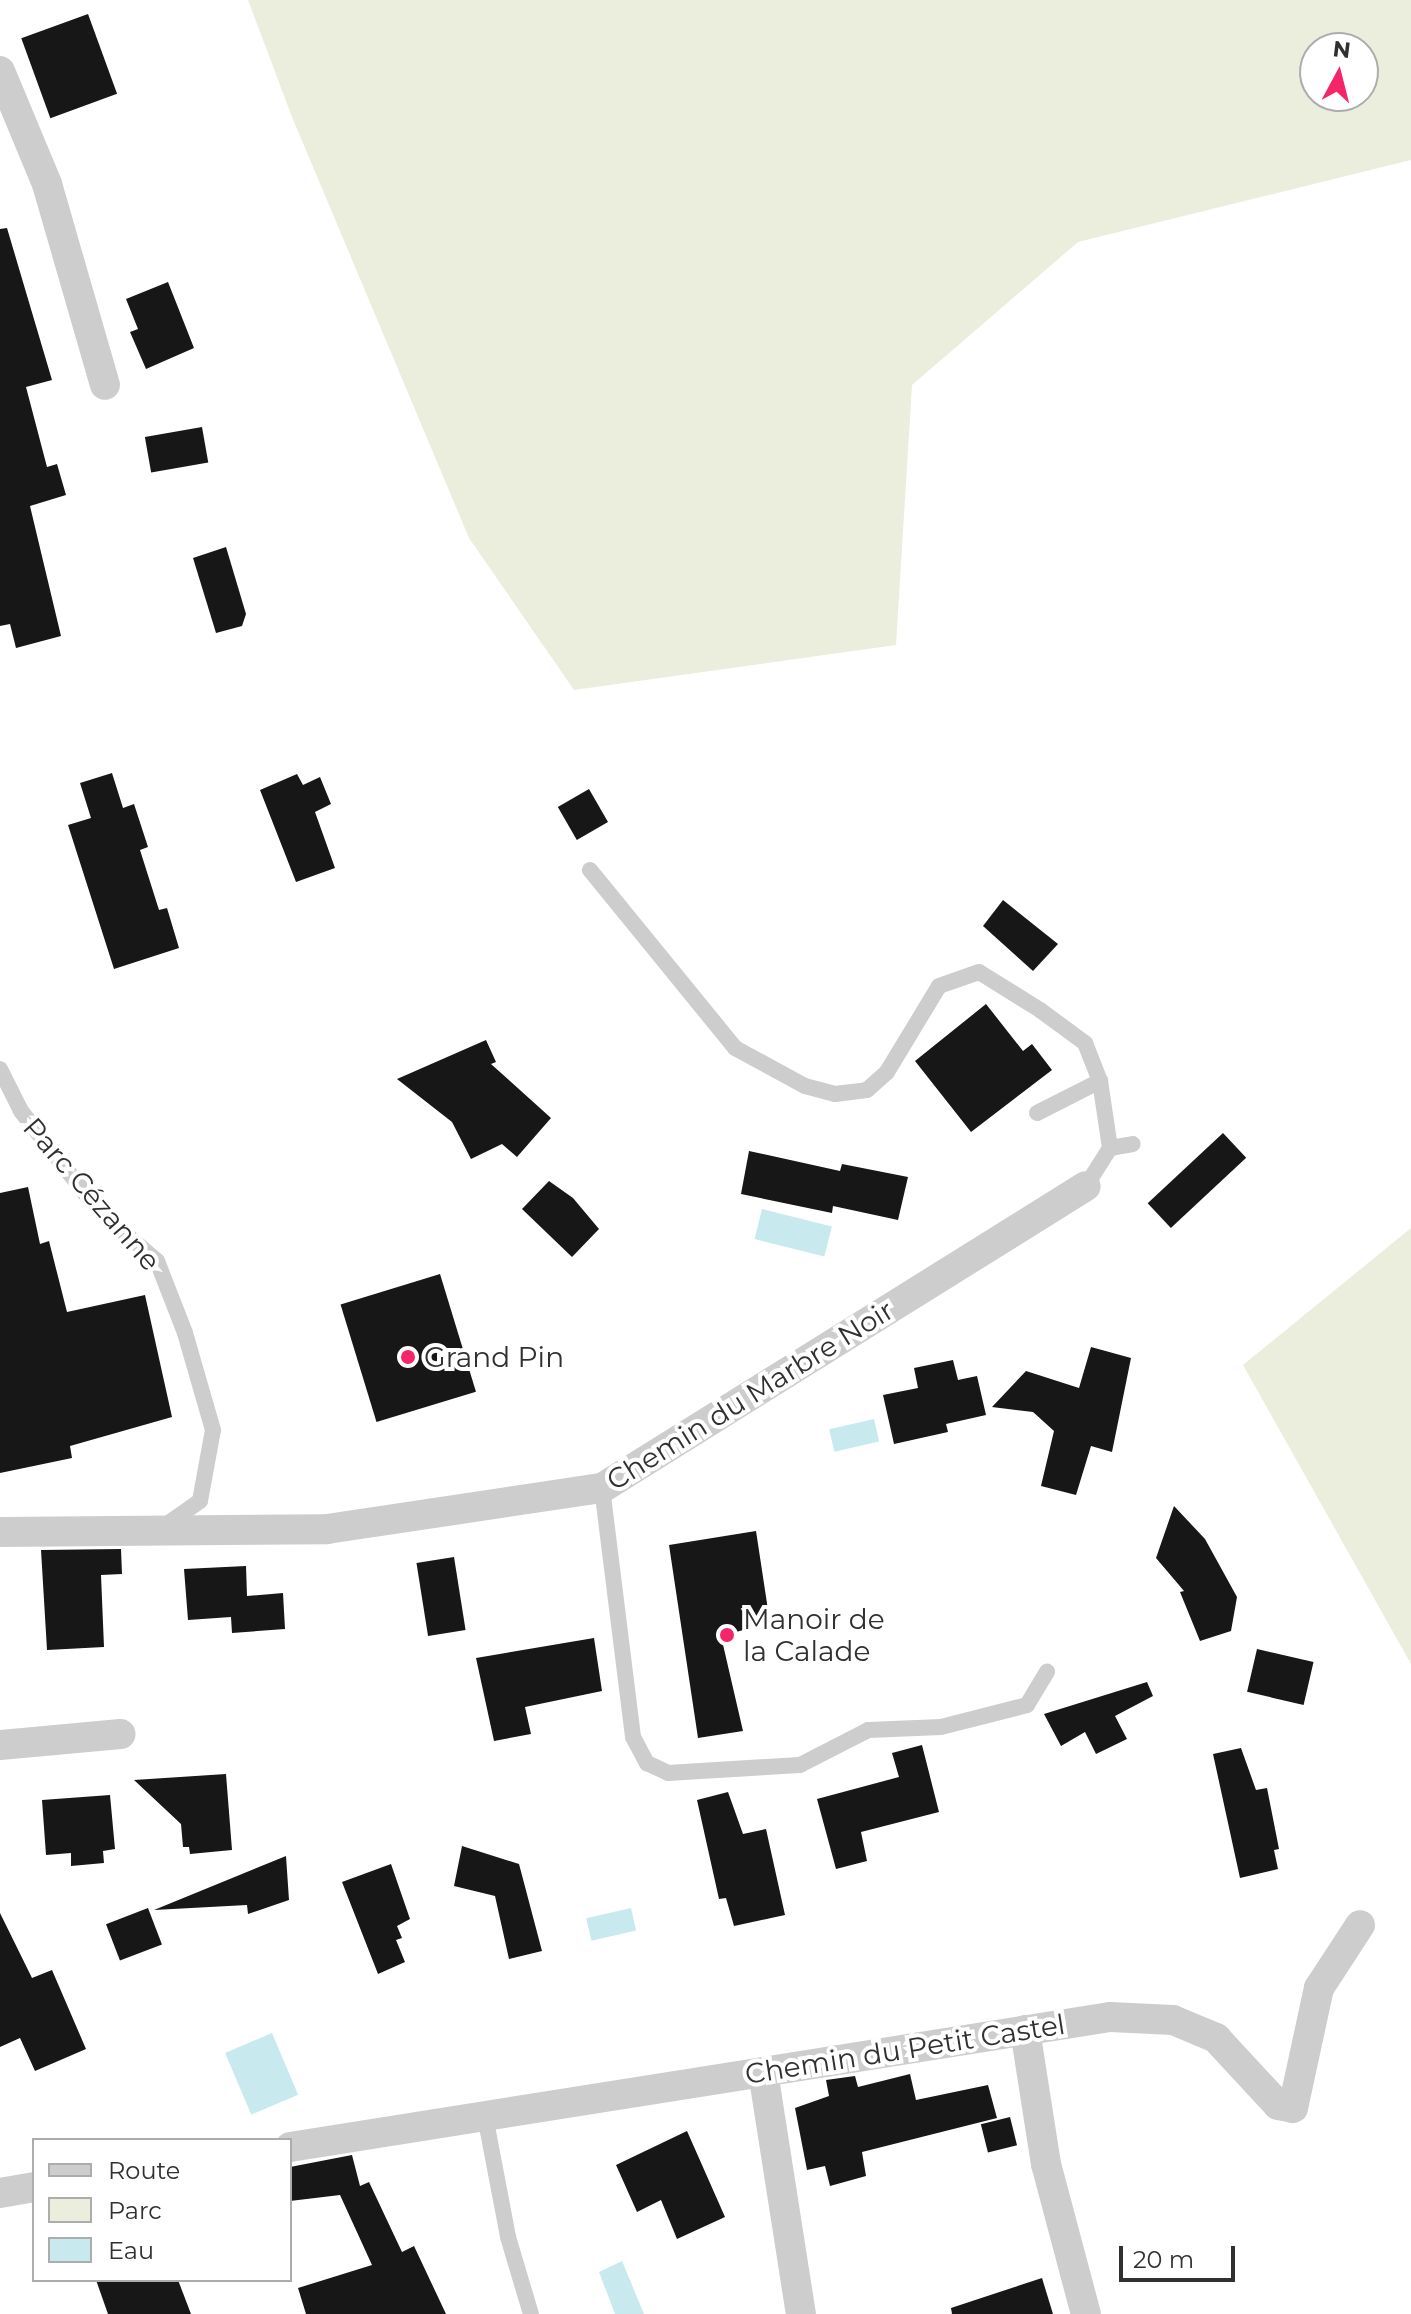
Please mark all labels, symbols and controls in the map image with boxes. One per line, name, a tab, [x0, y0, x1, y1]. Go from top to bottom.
north arrow	[1299, 32, 1379, 112]
text: N	[1331, 35, 1352, 64]
street label: Parc Cézanne	[16, 1111, 168, 1277]
street label: Chemin du Marbre Noir	[600, 1293, 900, 1497]
place label: Grand Pin	[424, 1340, 564, 1374]
marker: Grand Pin	[399, 1348, 417, 1366]
place label: Manoir de la Calade	[743, 1602, 885, 1668]
marker: Manoir de la Calade	[718, 1626, 736, 1644]
street label: Chemin du Petit Castel	[743, 2007, 1067, 2091]
legend	[32, 2138, 292, 2282]
text: Route	[108, 2156, 180, 2185]
text: Parc	[108, 2196, 162, 2225]
scale bar	[1123, 2230, 1239, 2280]
text: Eau	[108, 2236, 154, 2265]
text: 20 m	[1133, 2245, 1194, 2274]

